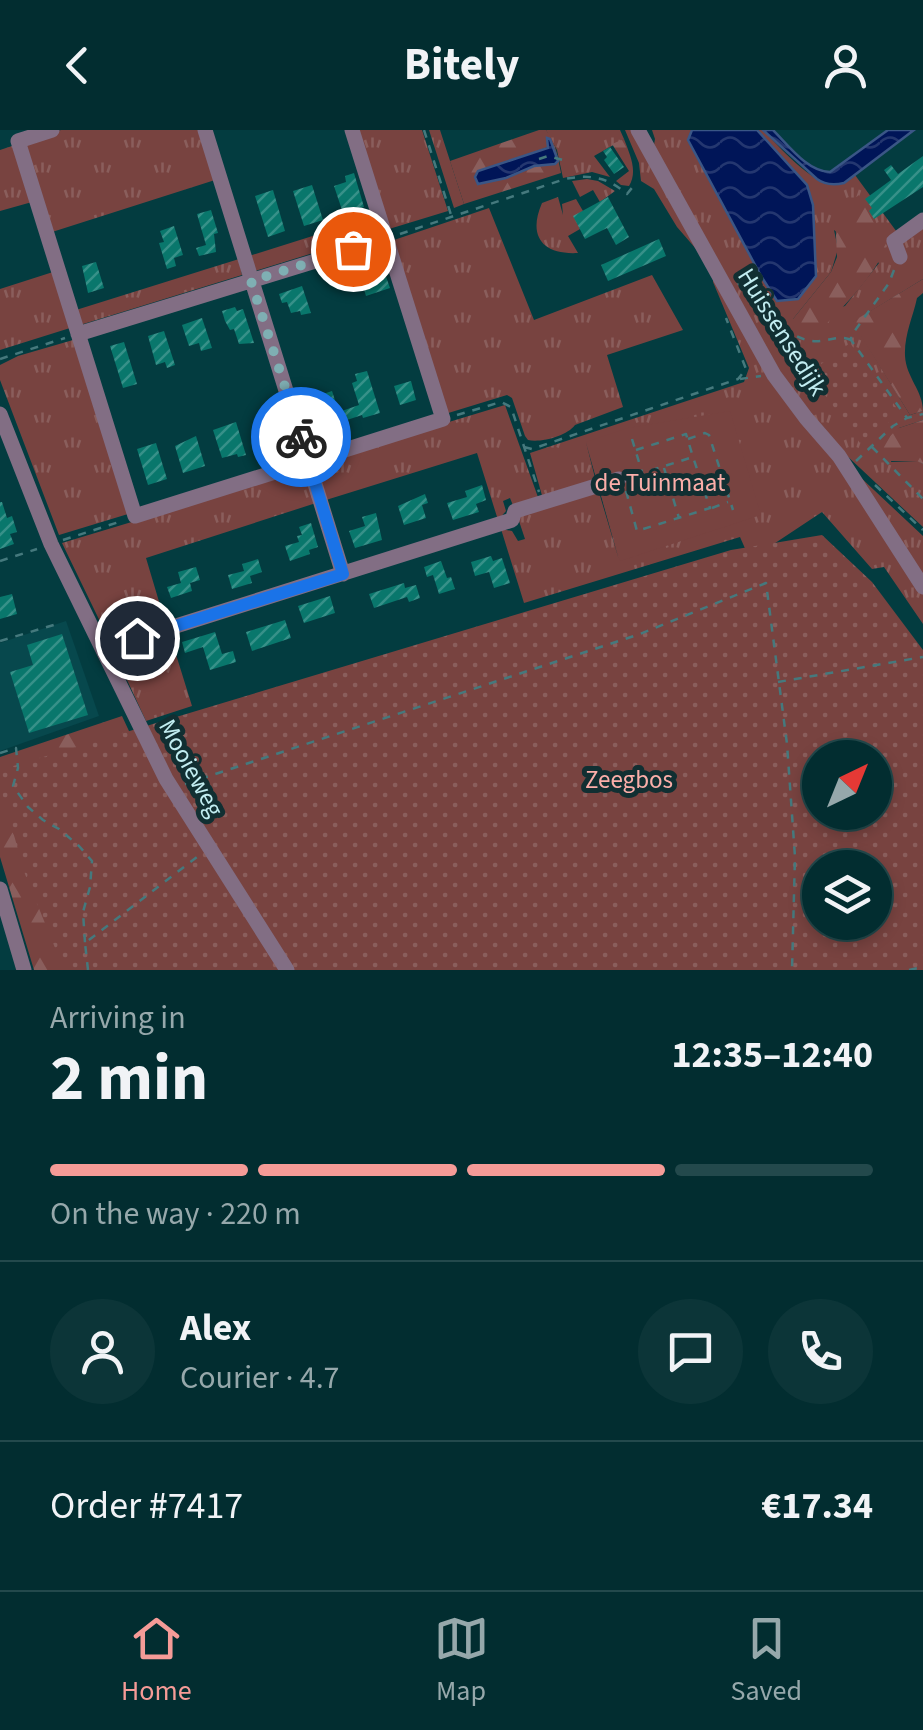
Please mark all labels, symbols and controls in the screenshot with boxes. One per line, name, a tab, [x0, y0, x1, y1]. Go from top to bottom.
text: Bitely	[404, 33, 519, 97]
icon: back	[50, 38, 105, 93]
icon: person	[818, 38, 873, 93]
pin	[311, 207, 396, 292]
icon: bag	[326, 222, 381, 277]
street label: Huissensedijk	[728, 261, 836, 403]
courier	[251, 387, 351, 487]
icon: bike	[274, 410, 329, 465]
park label: de Tuinmaat	[595, 465, 726, 501]
pin	[95, 596, 180, 681]
icon: home	[110, 611, 165, 666]
street label: Mooieweg	[149, 713, 233, 824]
north arrow	[802, 740, 892, 830]
map controls	[802, 740, 892, 940]
park label: Zeegbos	[585, 762, 673, 798]
button: layers	[802, 850, 892, 940]
text: Arriving in	[50, 995, 186, 1041]
text: 12:35–12:40	[671, 1028, 873, 1082]
text: 2 min	[50, 1032, 208, 1125]
text: On the way · 220 m	[50, 1191, 301, 1237]
button: person	[50, 1299, 155, 1404]
button: chat	[638, 1299, 743, 1404]
button: phone	[768, 1299, 873, 1404]
text: Alex	[180, 1301, 251, 1355]
text: Courier · 4.7	[180, 1355, 340, 1401]
text: Order #7417	[50, 1479, 243, 1533]
text: €17.34	[761, 1479, 873, 1533]
tab: Home	[121, 1611, 192, 1711]
tab: Map	[434, 1611, 489, 1711]
tab: Saved	[731, 1611, 802, 1711]

